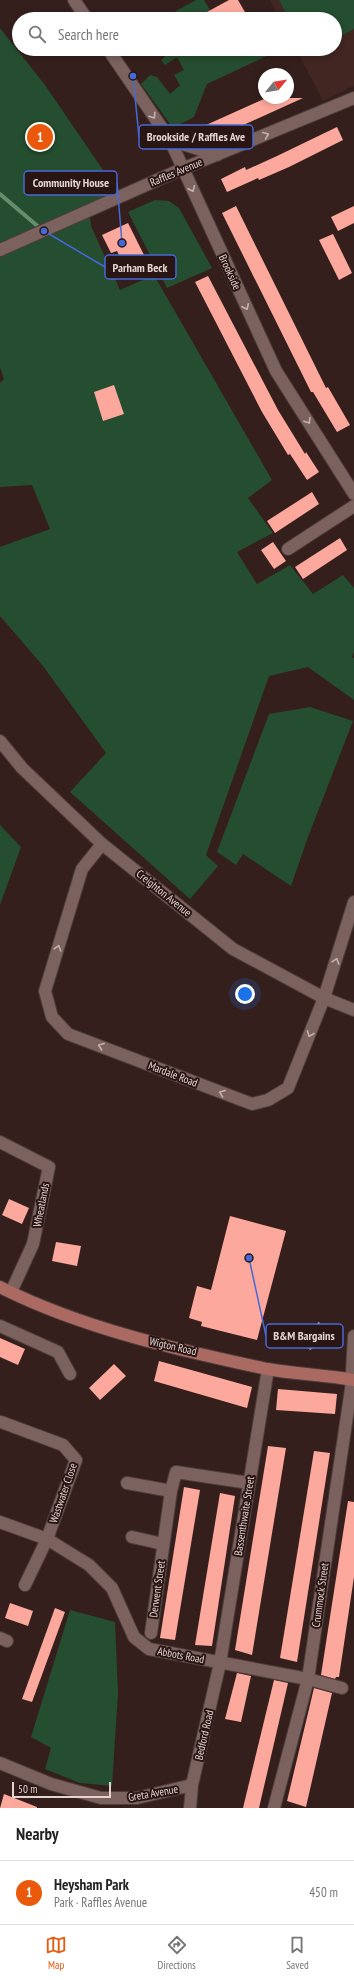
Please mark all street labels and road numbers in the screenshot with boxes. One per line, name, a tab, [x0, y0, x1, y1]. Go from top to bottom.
street label: Raffles Avenue	[148, 154, 205, 189]
street label: Brookside	[216, 252, 244, 292]
street label: Creighton Avenue	[134, 867, 195, 920]
street label: Mardale Road	[146, 1058, 200, 1090]
street label: Wheatlands	[30, 1182, 52, 1228]
street label: Wigton Road	[148, 1334, 198, 1358]
street label: Wastwater Close	[46, 1461, 80, 1525]
street label: Bassenthwaite Street	[231, 1475, 257, 1557]
street label: Derwent Street	[146, 1560, 168, 1618]
street label: Crummock Street	[309, 1562, 331, 1628]
street label: Abbots Road	[156, 1644, 206, 1666]
street label: Bedford Road	[191, 1708, 217, 1761]
street label: Greta Avenue	[127, 1782, 179, 1804]

